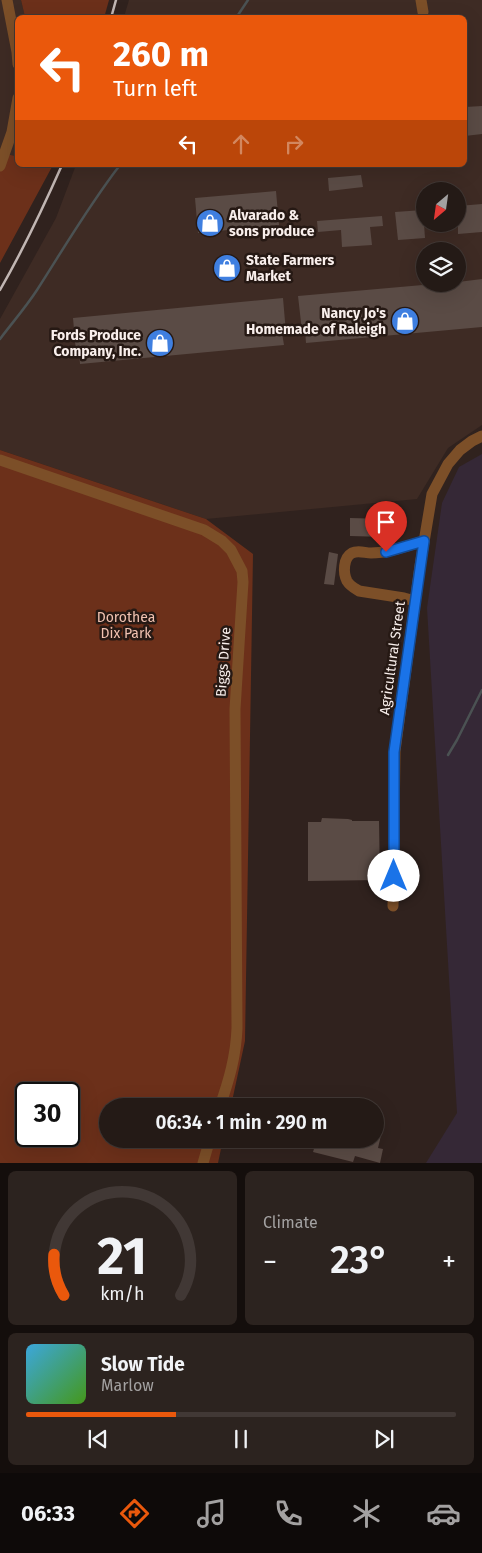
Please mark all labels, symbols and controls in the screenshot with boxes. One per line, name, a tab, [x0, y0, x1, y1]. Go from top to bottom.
text: 260 m	[113, 33, 209, 75]
icon: left	[30, 35, 95, 100]
text: Turn left	[113, 75, 197, 102]
icon: left	[174, 130, 202, 158]
icon: ahead	[227, 130, 255, 158]
icon: right	[280, 130, 308, 158]
north arrow	[416, 182, 466, 232]
map controls	[416, 182, 466, 292]
place label: Alvarado & sons produce	[228, 207, 315, 240]
shop icon: Alvarado & sons produce	[195, 208, 225, 238]
button: layers	[416, 242, 466, 292]
place label: State Farmers Market	[246, 252, 334, 285]
shop icon: State Farmers Market	[212, 253, 242, 283]
place label: Nancy Jo's Homemade of Raleigh	[246, 305, 386, 338]
shop icon: Nancy Jo's Homemade of Raleigh	[390, 306, 420, 336]
place label: Fords Produce Company, Inc.	[51, 327, 141, 360]
shop icon: Fords Produce Company, Inc.	[145, 328, 175, 358]
pin	[365, 501, 407, 552]
icon: arrive	[372, 508, 400, 536]
street label: Agricultural Street	[376, 599, 409, 716]
park label: Dorothea Dix Park	[97, 609, 155, 642]
street label: Biggs Drive	[213, 627, 234, 698]
position arrow	[367, 849, 419, 901]
speed limit sign: 30	[15, 1082, 80, 1147]
text: 06:34 · 1 min · 290 m	[156, 1111, 327, 1134]
text: Climate	[263, 1213, 318, 1232]
text: 21	[98, 1225, 147, 1288]
text: 23°	[330, 1237, 389, 1283]
text: −	[263, 1245, 277, 1278]
text: +	[442, 1245, 456, 1278]
text: km/h	[100, 1283, 145, 1305]
text: Slow Tide	[101, 1353, 185, 1376]
text: Marlow	[101, 1376, 154, 1395]
icon: previous	[84, 1425, 112, 1453]
icon: pause	[227, 1425, 255, 1453]
icon: next	[370, 1425, 398, 1453]
icon: directions	[117, 1496, 152, 1531]
icon: music	[194, 1496, 229, 1531]
icon: phone	[271, 1496, 306, 1531]
icon: climate	[349, 1496, 384, 1531]
icon: car	[426, 1496, 461, 1531]
text: 06:33	[21, 1500, 75, 1527]

